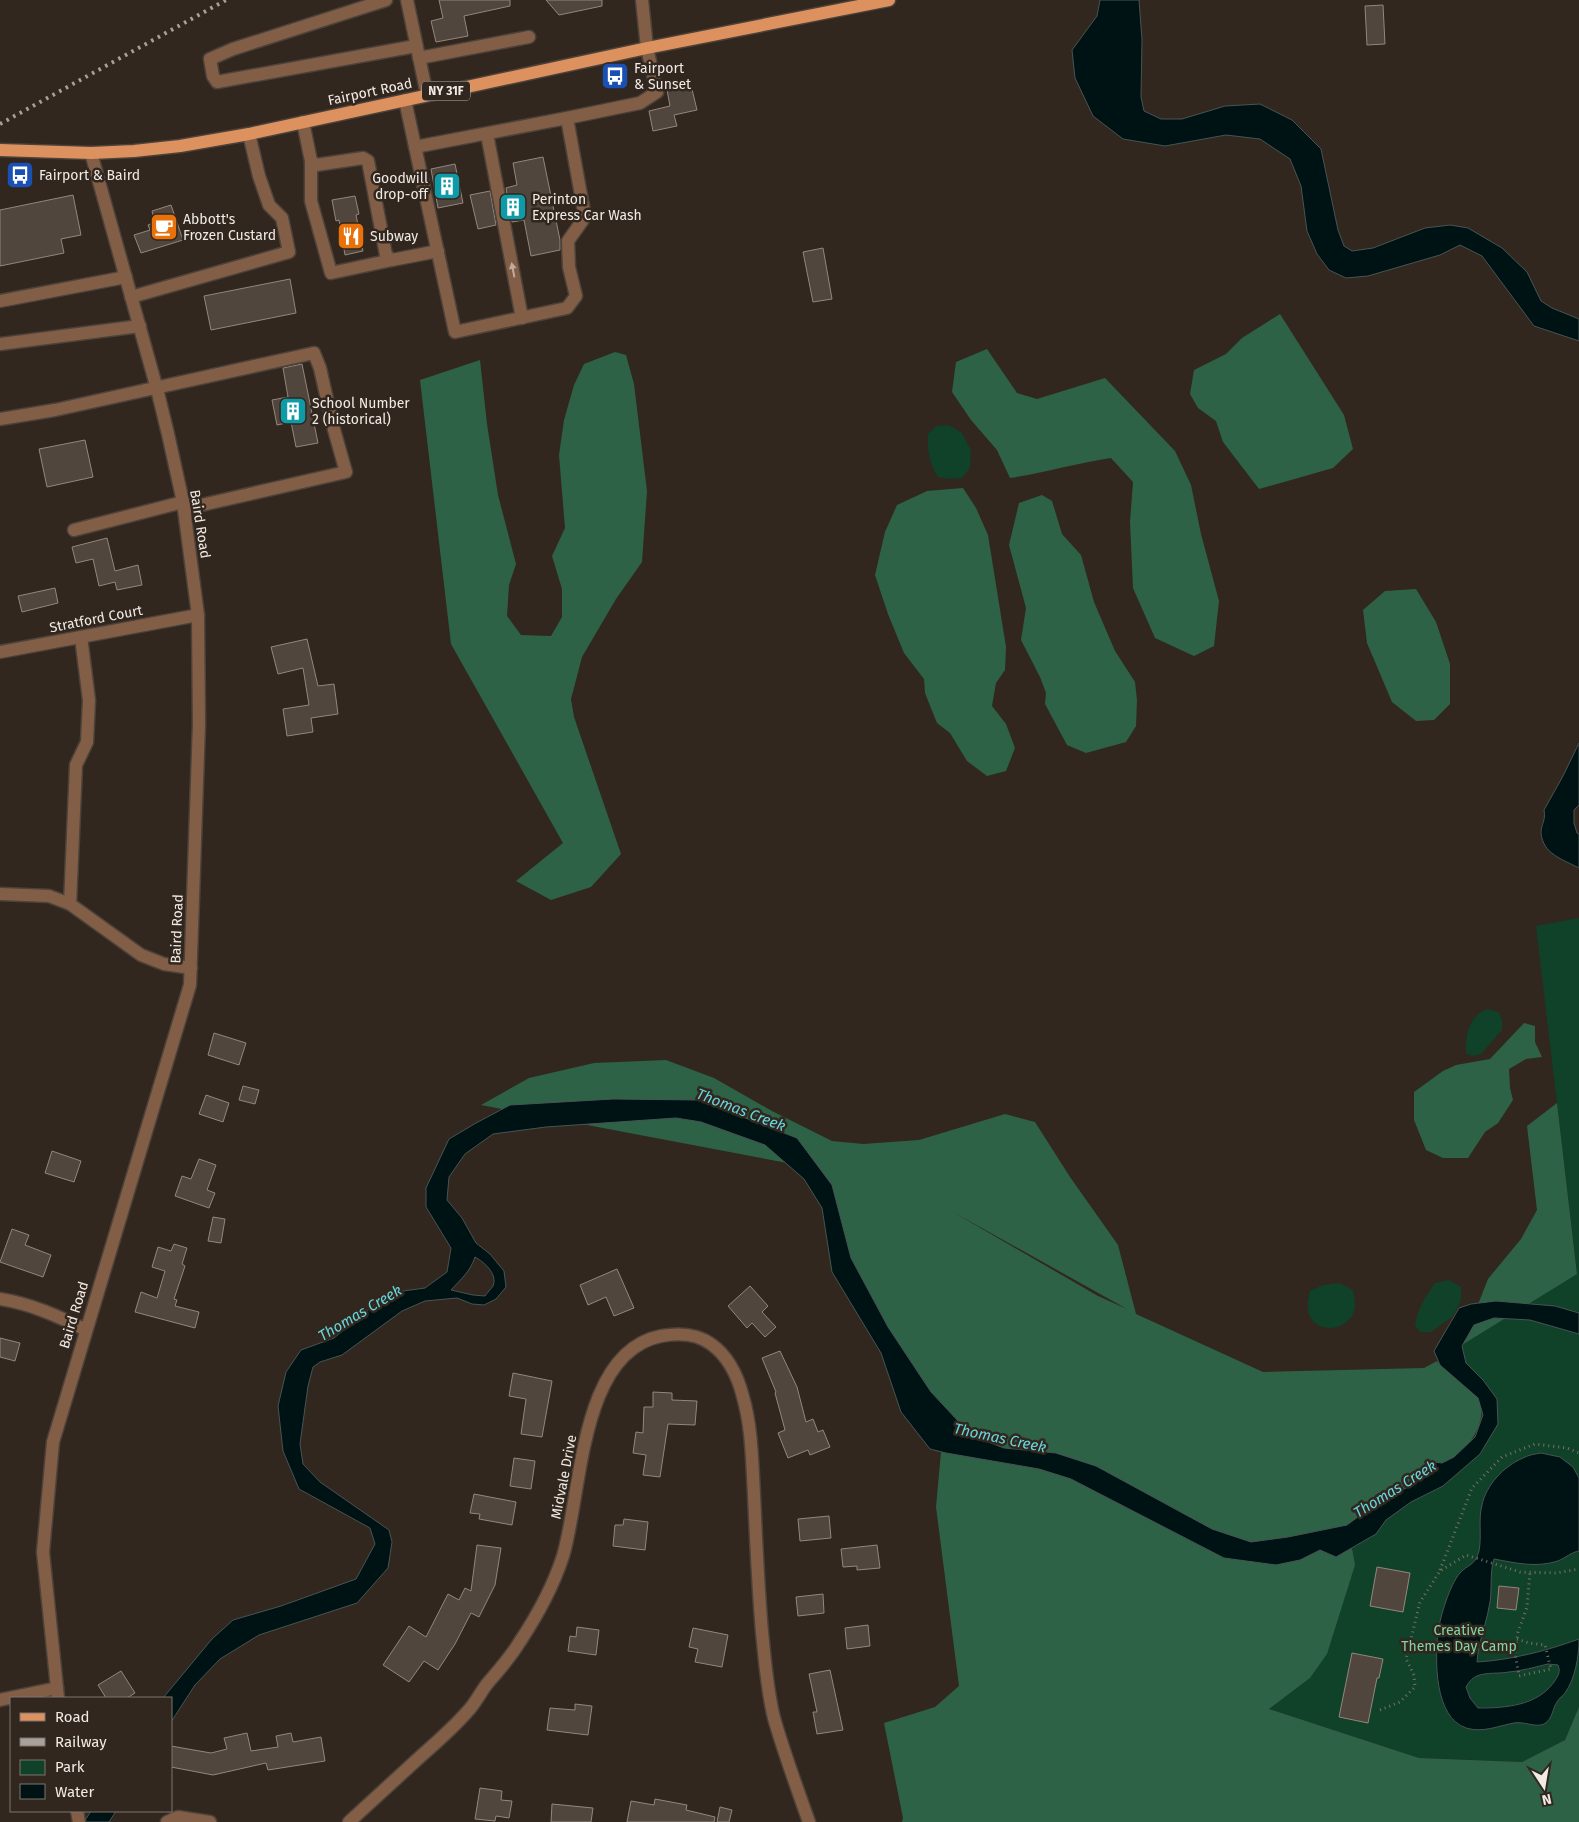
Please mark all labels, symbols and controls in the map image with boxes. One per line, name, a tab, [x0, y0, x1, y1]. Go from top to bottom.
place label: Fairport & Sunset	[634, 60, 692, 93]
bus stop icon: Fairport & Sunset	[600, 61, 630, 91]
street label: Fairport Road	[326, 75, 414, 109]
road number: NY 31F	[422, 82, 470, 100]
bus stop icon: Fairport & Baird	[5, 160, 35, 190]
place label: Fairport & Baird	[39, 167, 140, 184]
place label: Goodwill drop-off	[372, 170, 429, 203]
building icon: Goodwill drop-off	[432, 171, 462, 201]
place label: Perinton Express Car Wash	[532, 191, 642, 224]
building icon: Perinton Express Car Wash	[498, 192, 528, 222]
place label: Abbott's Frozen Custard	[183, 211, 276, 244]
cafe icon: Abbott's Frozen Custard	[149, 212, 179, 242]
restaurant icon: Subway	[336, 221, 366, 251]
place label: Subway	[370, 228, 418, 245]
one-way arrow	[509, 262, 517, 277]
place label: School Number 2 (historical)	[312, 395, 410, 428]
building icon: School Number 2 (historical)	[278, 396, 308, 426]
street label: Baird Road	[186, 488, 214, 560]
street label: Stratford Court	[48, 601, 145, 636]
street label: Baird Road	[167, 894, 187, 964]
water label: Thomas Creek	[694, 1085, 788, 1135]
street label: Baird Road	[56, 1279, 92, 1351]
water label: Thomas Creek	[315, 1281, 405, 1345]
water label: Thomas Creek	[952, 1419, 1048, 1457]
street label: Midvale Drive	[547, 1433, 581, 1521]
water label: Thomas Creek	[1350, 1456, 1440, 1522]
park label: Creative Themes Day Camp	[1401, 1622, 1517, 1655]
legend	[10, 1697, 172, 1812]
text: Road	[55, 1708, 90, 1726]
text: Railway	[55, 1733, 107, 1751]
text: Park	[55, 1758, 85, 1776]
north arrow	[1519, 1762, 1569, 1812]
text: Water	[55, 1783, 94, 1801]
text: N	[1540, 1790, 1553, 1809]

